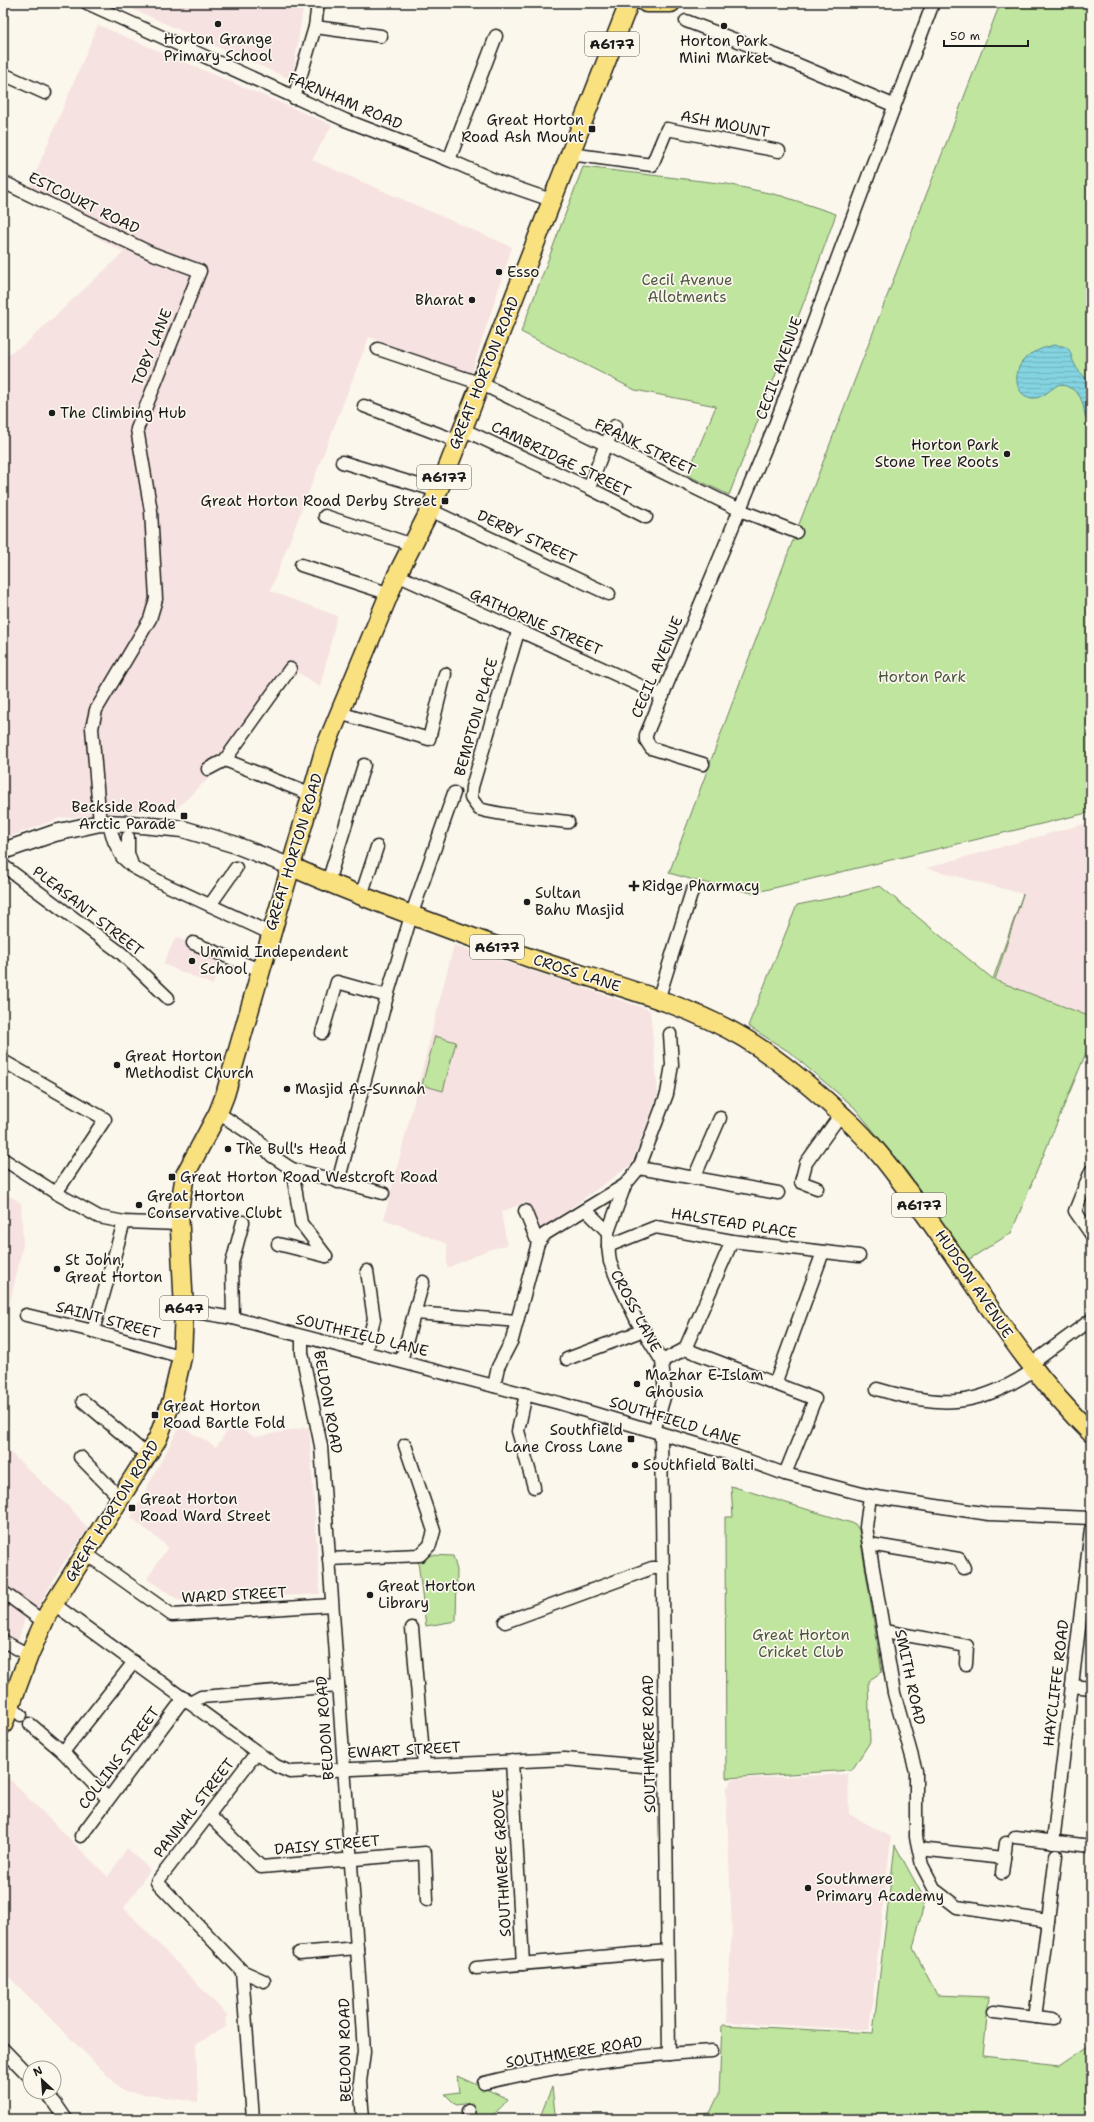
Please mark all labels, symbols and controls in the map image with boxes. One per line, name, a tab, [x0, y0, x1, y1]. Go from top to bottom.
marker: Horton Grange Primary School	[213, 19, 223, 29]
marker: Horton Park Mini Market	[719, 21, 729, 31]
scale bar	[944, 22, 1028, 48]
text: 50 m	[950, 28, 980, 44]
place label: Horton Grange Primary School	[163, 29, 273, 66]
place label: Horton Park Mini Market	[679, 31, 769, 68]
road number: A6177	[585, 32, 639, 56]
street label: FARNHAM ROAD	[284, 68, 406, 134]
street label: ASH MOUNT	[679, 106, 771, 142]
place label: Great Horton Road Ash Mount	[461, 110, 584, 147]
marker: Great Horton Road Ash Mount	[587, 124, 597, 134]
street label: ESTCOURT ROAD	[25, 167, 143, 239]
place label: Esso	[507, 262, 539, 282]
marker: Esso	[494, 267, 504, 277]
park label: Cecil Avenue Allotments	[641, 270, 733, 307]
place label: Bharat	[415, 290, 464, 310]
street label: GREAT HORTON ROAD	[444, 293, 524, 452]
marker: Bharat	[467, 295, 477, 305]
street label: TOBY LANE	[127, 305, 177, 389]
street label: CECIL AVENUE	[751, 313, 807, 423]
place label: The Climbing Hub	[60, 403, 186, 423]
marker: The Climbing Hub	[47, 408, 57, 418]
street label: FRANK STREET	[591, 414, 699, 480]
street label: CAMBRIDGE STREET	[488, 417, 634, 501]
place label: Horton Park Stone Tree Roots	[875, 435, 999, 472]
marker: Horton Park Stone Tree Roots	[1002, 449, 1012, 459]
road number: A6177	[417, 465, 471, 489]
place label: Great Horton Road Derby Street	[200, 491, 437, 511]
marker: Great Horton Road Derby Street	[440, 496, 450, 506]
street label: DERBY STREET	[474, 505, 580, 569]
street label: GATHORNE STREET	[467, 584, 605, 660]
street label: CECIL AVENUE	[627, 613, 687, 721]
street label: BEMPTON PLACE	[450, 656, 502, 778]
park label: Horton Park	[878, 667, 966, 687]
street label: GREAT HORTON ROAD	[261, 771, 327, 933]
place label: Beckside Road Arctic Parade	[71, 797, 176, 834]
marker: Beckside Road Arctic Parade	[179, 811, 189, 821]
street label: PLEASANT STREET	[28, 861, 148, 961]
place label: Ridge Pharmacy	[642, 876, 760, 896]
marker: Ridge Pharmacy	[629, 881, 639, 891]
place label: Sultan Bahu Masjid	[535, 883, 625, 920]
marker: Sultan Bahu Masjid	[522, 897, 532, 907]
road number: A6177	[470, 935, 524, 959]
place label: Ummid Independent School	[200, 942, 349, 979]
street label: CROSS LANE	[531, 949, 623, 997]
marker: Ummid Independent School	[187, 956, 197, 966]
place label: Great Horton Methodist Church	[125, 1046, 254, 1083]
marker: Great Horton Methodist Church	[112, 1060, 122, 1070]
place label: Masjid As-Sunnah	[295, 1079, 426, 1099]
marker: Masjid As-Sunnah	[282, 1084, 292, 1094]
place label: The Bull's Head	[236, 1139, 347, 1159]
marker: The Bull's Head	[223, 1144, 233, 1154]
place label: Great Horton Road Westcroft Road	[180, 1167, 438, 1187]
marker: Great Horton Road Westcroft Road	[167, 1172, 177, 1182]
place label: Great Horton Conservative Clubt	[147, 1186, 282, 1223]
road number: A6177	[892, 1193, 946, 1217]
marker: Great Horton Conservative Clubt	[134, 1200, 144, 1210]
street label: HALSTEAD PLACE	[670, 1203, 798, 1243]
street label: HUDSON AVENUE	[930, 1226, 1018, 1342]
place label: St John, Great Horton	[65, 1250, 162, 1287]
marker: St John, Great Horton	[52, 1264, 62, 1274]
street label: CROSS LANE	[606, 1266, 666, 1356]
street label: SAINT STREET	[54, 1296, 162, 1344]
road number: A647	[160, 1296, 208, 1320]
street label: SOUTHFIELD LANE	[294, 1309, 430, 1361]
street label: BELDON ROAD	[309, 1349, 347, 1455]
place label: Mazhar E-Islam Ghousia	[645, 1365, 763, 1402]
marker: Mazhar E-Islam Ghousia	[632, 1379, 642, 1389]
street label: SOUTHFIELD LANE	[607, 1392, 743, 1450]
place label: Great Horton Road Bartle Fold	[163, 1396, 286, 1433]
marker: Great Horton Road Bartle Fold	[150, 1410, 160, 1420]
place label: Southfield Lane Cross Lane	[504, 1420, 623, 1457]
marker: Southfield Lane Cross Lane	[626, 1434, 636, 1444]
street label: GREAT HORTON ROAD	[60, 1436, 164, 1586]
place label: Southfield Balti	[643, 1455, 754, 1475]
marker: Southfield Balti	[630, 1460, 640, 1470]
place label: Great Horton Road Ward Street	[140, 1489, 271, 1526]
marker: Great Horton Road Ward Street	[127, 1503, 137, 1513]
place label: Great Horton Library	[378, 1576, 475, 1613]
street label: WARD STREET	[181, 1582, 287, 1608]
marker: Great Horton Library	[365, 1590, 375, 1600]
street label: HAYCLIFFE ROAD	[1038, 1618, 1074, 1748]
park label: Great Horton Cricket Club	[752, 1625, 850, 1662]
street label: SMITH ROAD	[890, 1627, 930, 1727]
street label: BELDON ROAD	[311, 1675, 339, 1781]
street label: SOUTHMERE ROAD	[638, 1675, 660, 1813]
street label: COLLINS STREET	[74, 1703, 164, 1813]
street label: EWART STREET	[347, 1737, 461, 1763]
street label: PANNAL STREET	[149, 1754, 239, 1862]
street label: SOUTHMERE GROVE	[488, 1789, 516, 1937]
street label: DAISY STREET	[273, 1830, 381, 1860]
place label: Southmere Primary Academy	[816, 1869, 944, 1906]
marker: Southmere Primary Academy	[803, 1883, 813, 1893]
street label: BELDON ROAD	[334, 1998, 356, 2102]
street label: SOUTHMERE ROAD	[504, 2031, 644, 2073]
north arrow	[22, 2060, 62, 2100]
text: N	[31, 2063, 45, 2080]

